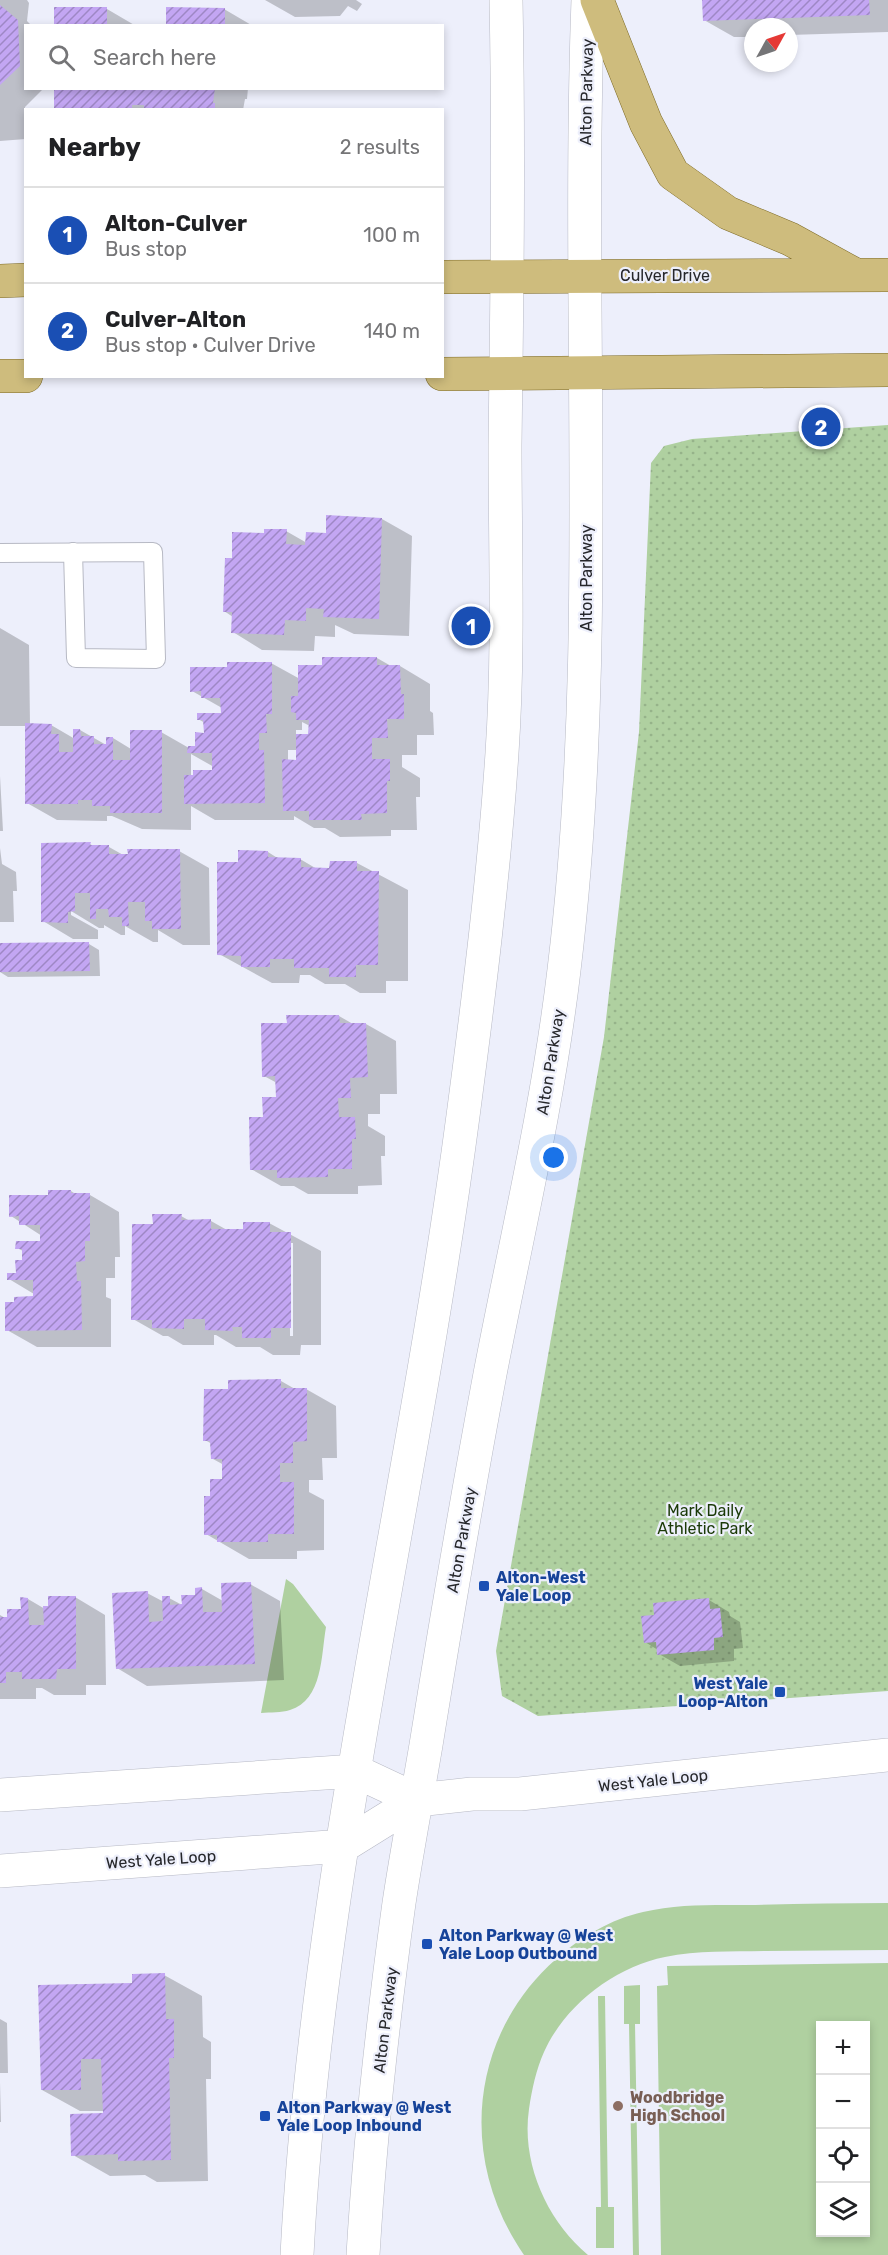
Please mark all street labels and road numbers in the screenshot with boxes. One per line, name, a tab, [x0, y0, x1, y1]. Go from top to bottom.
street label: Alton Parkway	[576, 38, 597, 146]
street label: Culver Drive	[620, 266, 710, 285]
street label: Alton Parkway	[577, 524, 596, 632]
street label: Alton Parkway	[533, 1008, 568, 1116]
street label: Alton Parkway	[443, 1486, 480, 1594]
street label: West Yale Loop	[597, 1765, 709, 1796]
street label: West Yale Loop	[105, 1846, 217, 1873]
street label: Alton Parkway	[370, 1966, 401, 2074]

